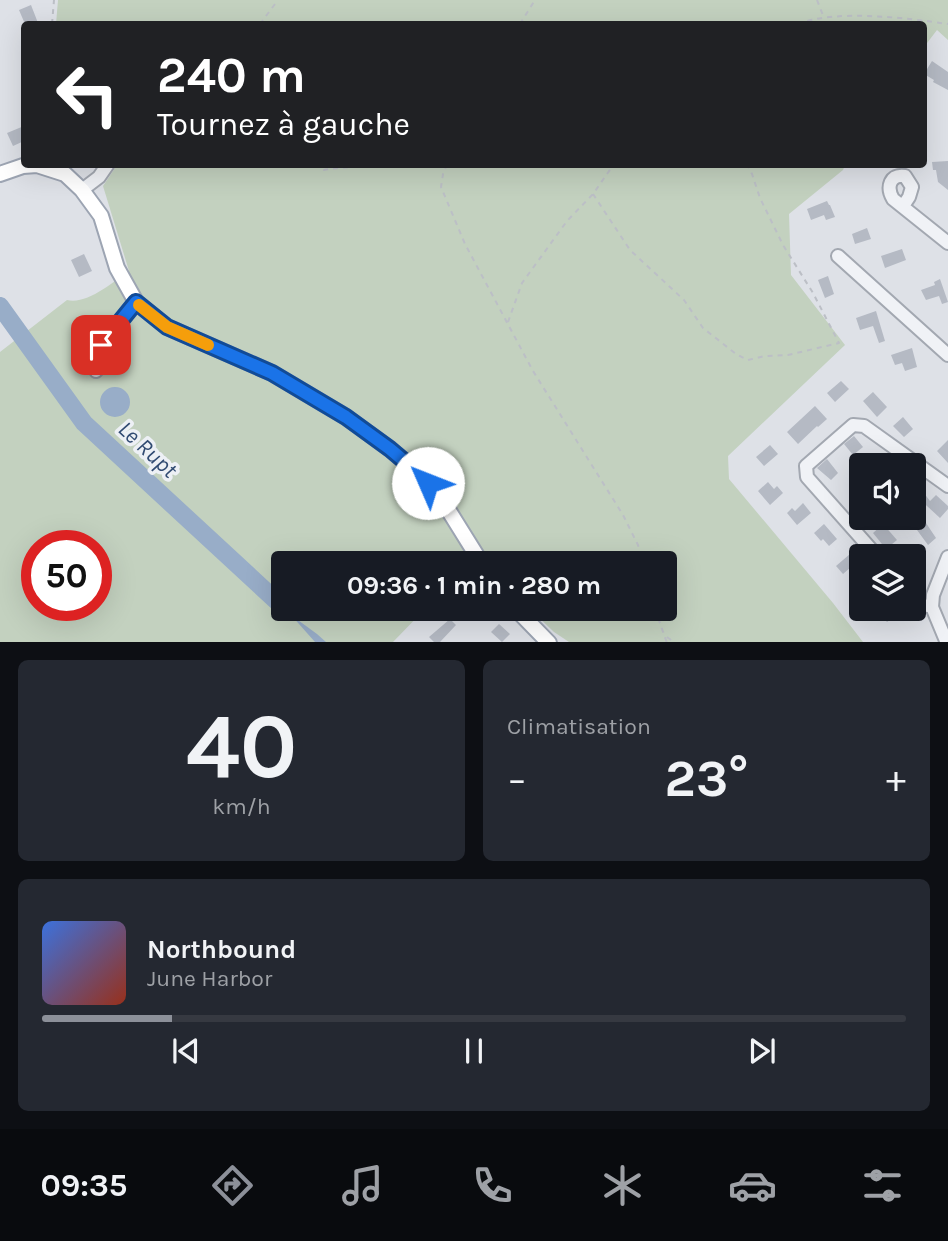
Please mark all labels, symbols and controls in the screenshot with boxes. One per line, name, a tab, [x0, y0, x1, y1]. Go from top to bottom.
text: 240 m	[157, 47, 306, 104]
icon: left	[42, 49, 133, 140]
text: Tournez à gauche	[157, 106, 410, 143]
pin	[71, 315, 131, 375]
icon: arrive	[82, 326, 120, 364]
water label: Le Rupt	[113, 415, 184, 484]
position arrow	[391, 446, 465, 520]
map controls	[849, 453, 926, 621]
button: sound	[849, 453, 926, 530]
speed limit sign: 50	[21, 530, 112, 621]
button: layers	[849, 544, 926, 621]
text: 09:36 · 1 min · 280 m	[347, 570, 601, 601]
text: 40	[186, 694, 297, 800]
text: Climatisation	[507, 713, 651, 740]
text: 23°	[664, 748, 749, 809]
text: −	[507, 757, 527, 802]
text: +	[886, 757, 906, 802]
text: km/h	[212, 793, 271, 820]
text: Northbound	[147, 934, 296, 965]
text: June Harbor	[147, 965, 272, 992]
icon: previous	[167, 1032, 205, 1070]
icon: pause	[455, 1032, 493, 1070]
icon: next	[743, 1032, 781, 1070]
icon: directions	[208, 1161, 257, 1210]
icon: music	[338, 1161, 387, 1210]
icon: phone	[468, 1161, 517, 1210]
icon: climate	[598, 1161, 647, 1210]
icon: car	[728, 1161, 777, 1210]
icon: filters	[858, 1161, 907, 1210]
text: 09:35	[41, 1167, 127, 1204]

